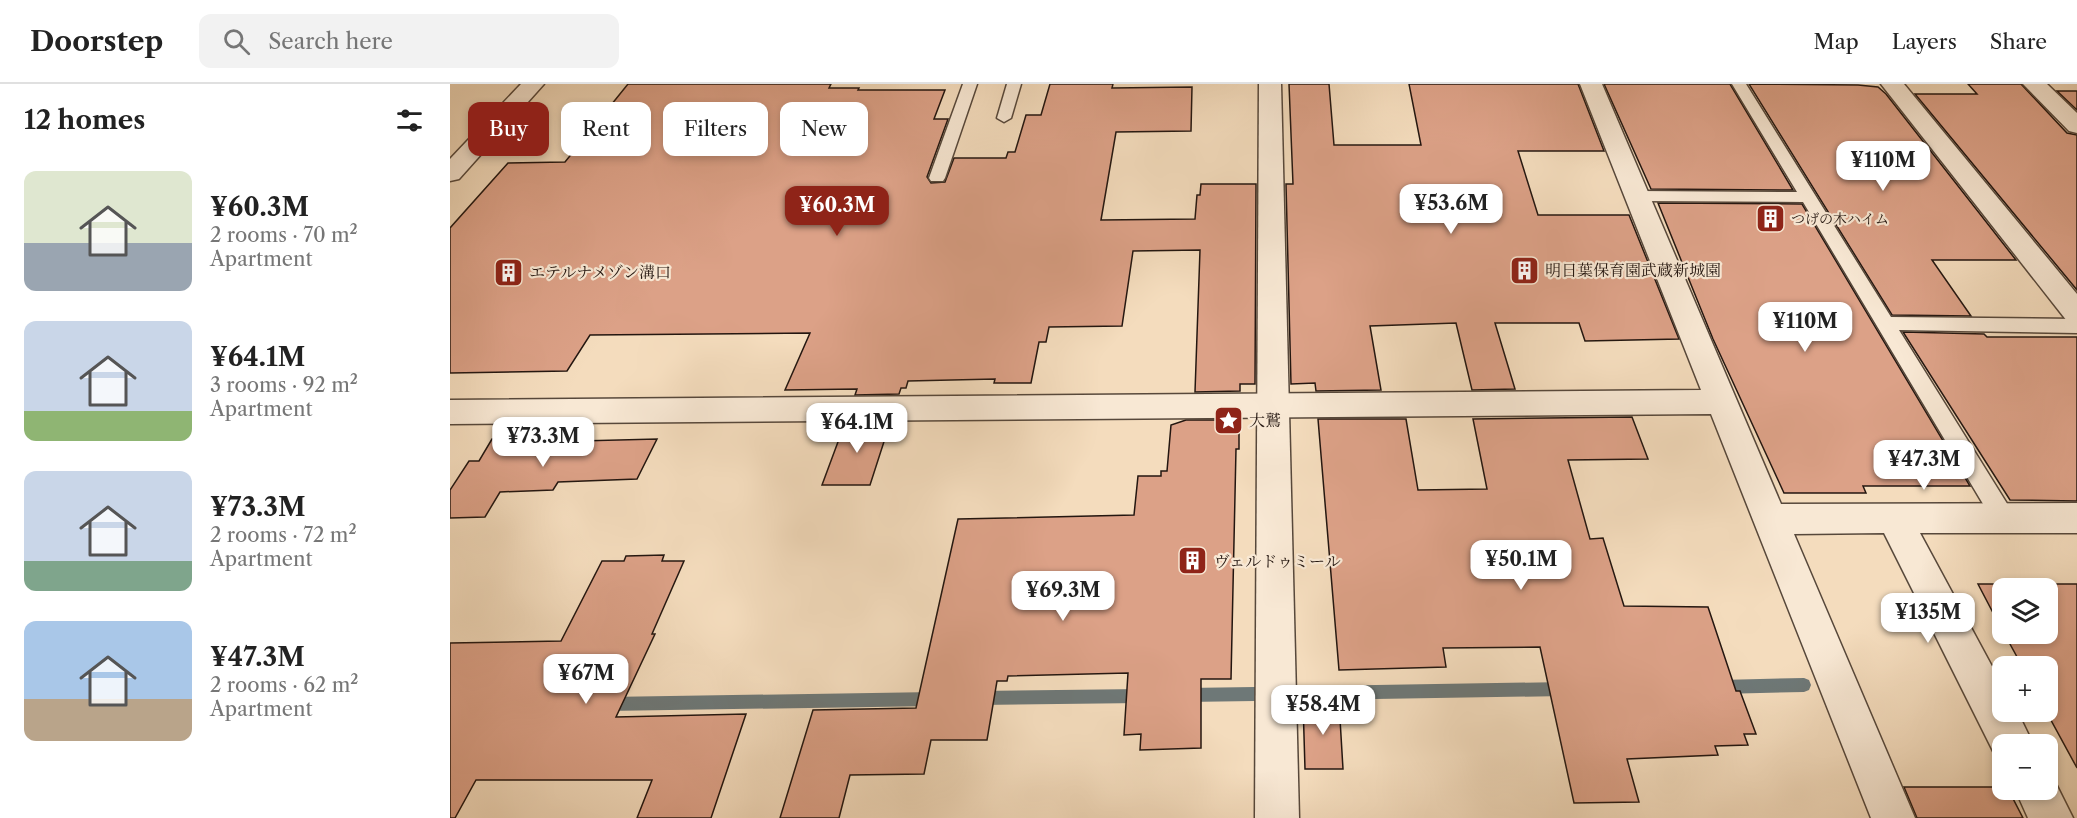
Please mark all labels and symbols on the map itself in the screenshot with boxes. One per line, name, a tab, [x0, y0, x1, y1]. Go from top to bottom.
pin: ¥110M	[1841, 141, 1925, 192]
pin: ¥53.6M	[1402, 184, 1500, 235]
pin: ¥60.3M	[788, 186, 886, 237]
building icon: つげの木ハイム	[1754, 203, 1786, 235]
place label: つげの木ハイム	[1791, 210, 1889, 228]
building icon: 明日葉保育園武蔵新城園	[1508, 254, 1540, 286]
building icon: エテルナメゾン溝口	[492, 256, 524, 288]
place label: 明日葉保育園武蔵新城園	[1545, 260, 1721, 280]
place label: エテルナメゾン溝口	[529, 262, 671, 282]
pin: ¥110M	[1763, 302, 1847, 353]
pin: ¥64.1M	[808, 403, 906, 454]
place icon: 大鷲	[1212, 404, 1244, 436]
place label: 大鷲	[1249, 410, 1281, 430]
pin: ¥73.3M	[494, 417, 592, 468]
pin: ¥47.3M	[1875, 440, 1973, 491]
pin: ¥50.1M	[1472, 540, 1570, 591]
building icon: ヴェルドゥミール	[1177, 545, 1209, 577]
place label: ヴェルドゥミール	[1214, 551, 1341, 571]
pin: ¥69.3M	[1014, 571, 1112, 622]
pin: ¥135M	[1886, 593, 1970, 644]
pin: ¥67M	[550, 654, 622, 705]
pin: ¥58.4M	[1274, 685, 1372, 736]

